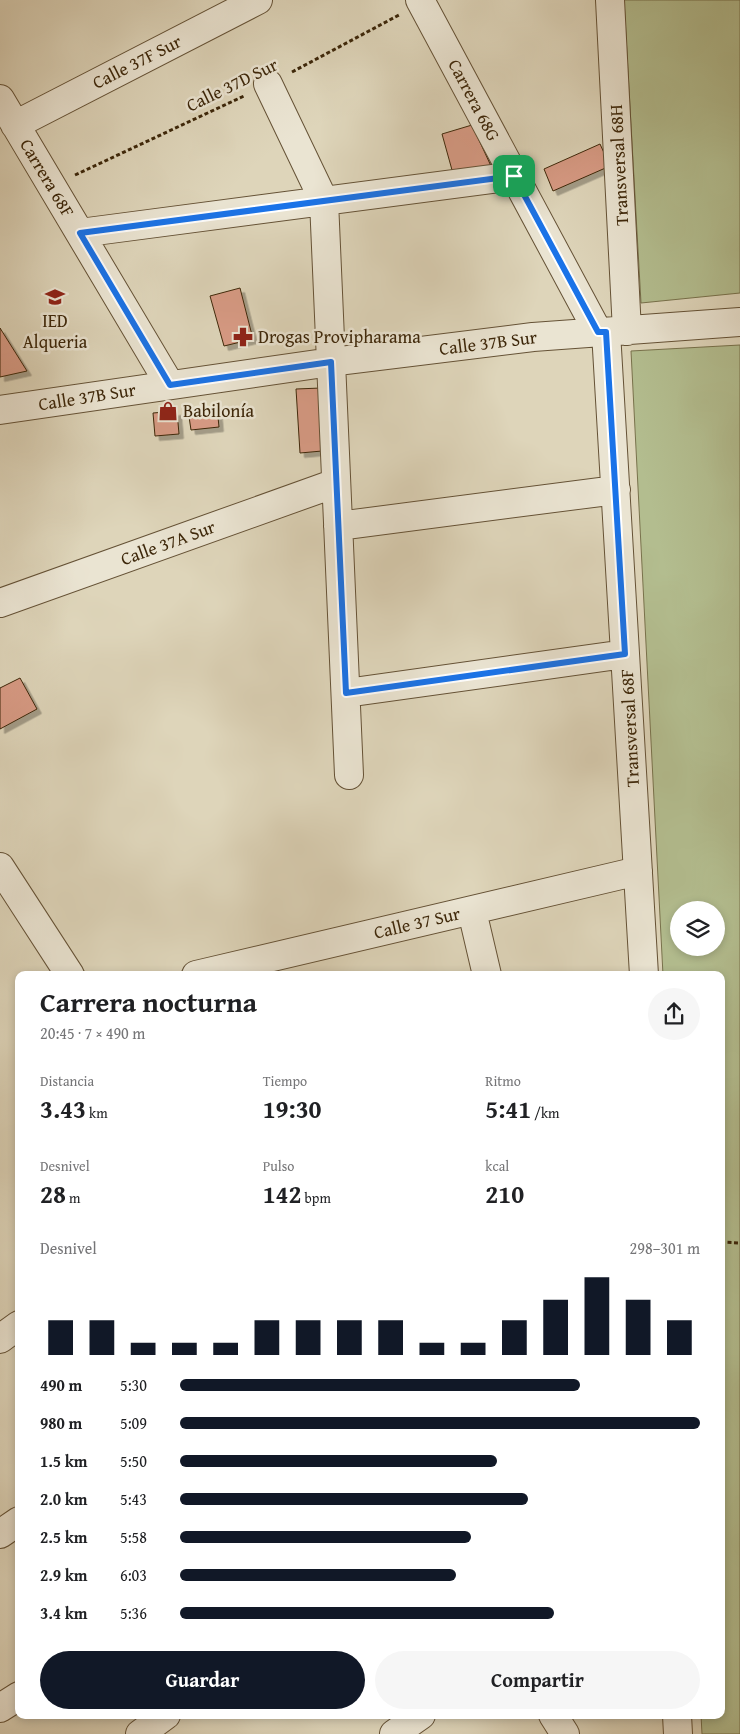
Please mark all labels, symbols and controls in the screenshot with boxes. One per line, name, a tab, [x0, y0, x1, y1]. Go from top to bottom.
street label: Calle 37F Sur	[87, 27, 187, 96]
street label: Calle 37D Sur	[181, 50, 283, 118]
street label: Carrera 68G	[442, 54, 507, 146]
street label: Transversal 68H	[602, 104, 635, 226]
street label: Carrera 68F	[13, 133, 82, 222]
pin	[493, 155, 535, 197]
icon: arrive	[500, 162, 528, 190]
school or university icon: IED Alqueria	[44, 286, 66, 308]
place label: IED Alqueria	[23, 307, 88, 355]
place label: Drogas Provipharama	[258, 323, 421, 350]
street label: Calle 37B Sur	[438, 323, 539, 362]
pharmacy icon: Drogas Provipharama	[232, 326, 254, 348]
street label: Calle 37B Sur	[36, 375, 138, 418]
place label: Babilonía	[183, 397, 254, 424]
shop icon: Babilonía	[157, 400, 179, 422]
street label: Calle 37A Sur	[117, 513, 219, 572]
street label: Transversal 68F	[613, 668, 646, 788]
street label: Calle 37 Sur	[371, 899, 463, 946]
map controls	[670, 901, 725, 956]
button: layers	[670, 901, 725, 956]
text: Carrera nocturna	[40, 981, 257, 1022]
button: share	[648, 988, 700, 1040]
text: 20:45 · 7 × 490 m	[40, 1021, 145, 1045]
text: Distancia	[40, 1071, 94, 1091]
text: Tiempo	[263, 1071, 307, 1091]
text: Ritmo	[485, 1071, 521, 1091]
text: 3.43	[40, 1091, 86, 1127]
text: 19:30	[263, 1091, 322, 1127]
text: 5:41	[485, 1091, 531, 1127]
text: km	[86, 1103, 108, 1123]
text: /km	[531, 1103, 560, 1123]
text: Desnivel	[40, 1156, 90, 1176]
text: Pulso	[263, 1156, 294, 1176]
text: kcal	[485, 1156, 509, 1176]
text: 28	[40, 1176, 66, 1212]
text: 142	[263, 1176, 302, 1212]
text: 210	[485, 1176, 524, 1212]
text: m	[66, 1188, 80, 1208]
text: bpm	[302, 1188, 331, 1208]
text: Desnivel	[40, 1236, 97, 1260]
text: 298–301 m	[630, 1236, 700, 1260]
text: 490 m	[40, 1373, 82, 1397]
text: 5:30	[120, 1373, 147, 1397]
text: 980 m	[40, 1411, 82, 1435]
text: 5:09	[120, 1411, 147, 1435]
text: 1.5 km	[40, 1449, 87, 1473]
text: 5:50	[120, 1449, 147, 1473]
text: 2.0 km	[40, 1487, 87, 1511]
text: 5:43	[120, 1487, 147, 1511]
text: 2.5 km	[40, 1525, 87, 1549]
text: 5:58	[120, 1525, 147, 1549]
text: 2.9 km	[40, 1563, 87, 1587]
text: 6:03	[120, 1563, 147, 1587]
text: 3.4 km	[40, 1601, 87, 1625]
text: 5:36	[120, 1601, 147, 1625]
button: Guardar	[40, 1651, 365, 1709]
button: Compartir	[375, 1651, 700, 1709]

